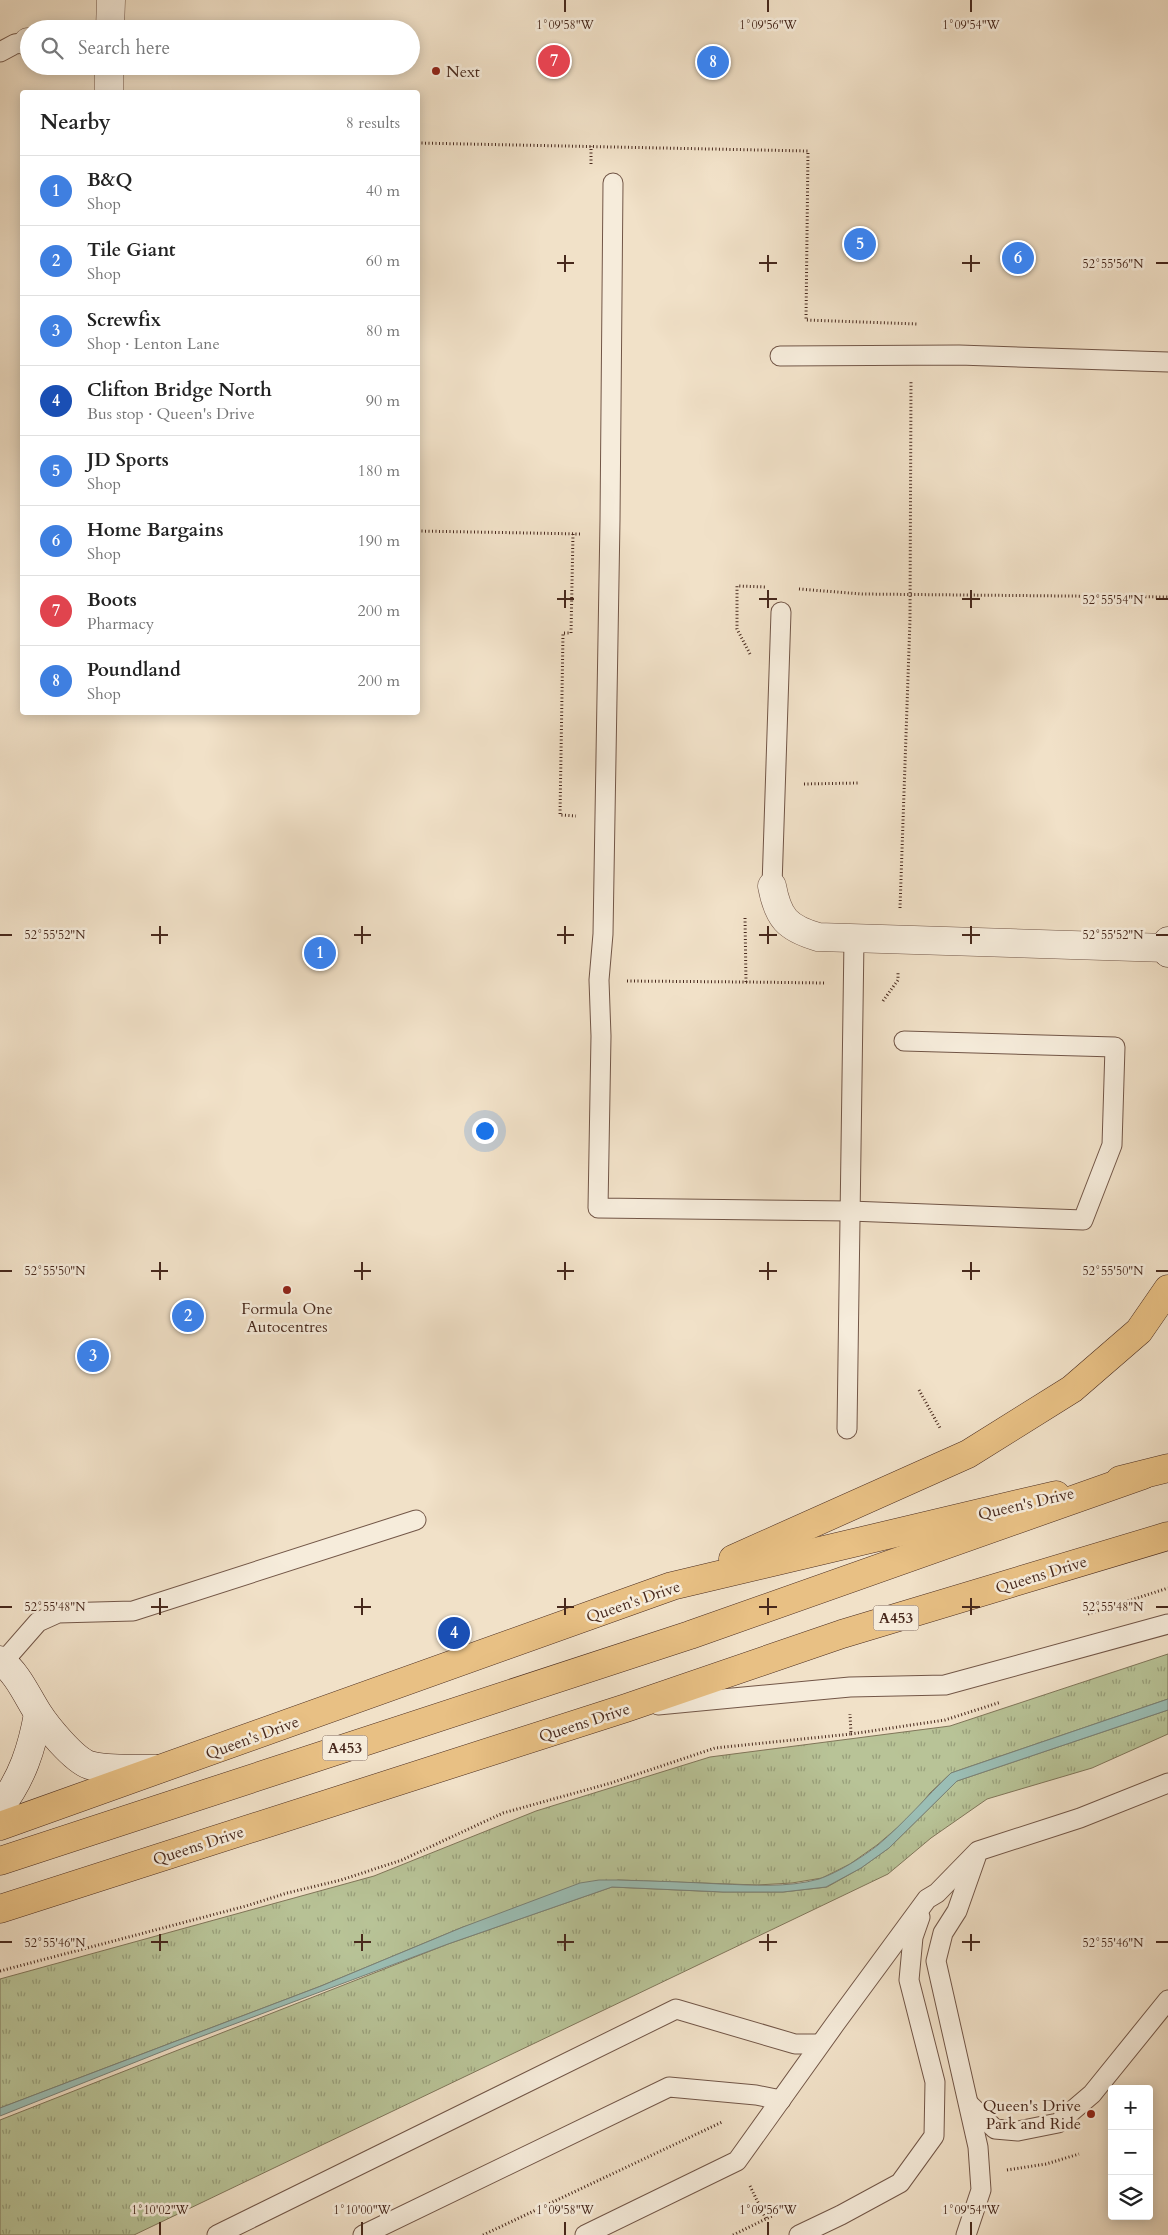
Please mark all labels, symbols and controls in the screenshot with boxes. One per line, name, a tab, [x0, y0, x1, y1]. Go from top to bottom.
text: 1°09'58"W	[536, 17, 595, 33]
text: 1°09'56"W	[739, 17, 798, 33]
text: 1°09'54"W	[942, 17, 1001, 33]
search box	[20, 20, 420, 75]
icon: search	[38, 34, 66, 62]
text: Search here	[78, 35, 170, 61]
pin: 7	[538, 42, 570, 80]
pin: 8	[697, 43, 729, 81]
place label: Next	[446, 61, 480, 83]
marker: Next	[430, 65, 442, 77]
text: Nearby	[40, 108, 111, 137]
text: 8 results	[346, 112, 400, 134]
text: B&Q	[87, 167, 132, 193]
text: 1	[52, 180, 60, 202]
text: 40 m	[366, 180, 400, 202]
text: Shop	[87, 193, 121, 215]
pin: 5	[844, 225, 876, 263]
text: Tile Giant	[87, 237, 175, 263]
pin: 6	[1002, 239, 1034, 277]
text: 2	[52, 250, 60, 272]
text: 60 m	[366, 250, 400, 272]
text: 52°55'56"N	[1083, 256, 1144, 272]
text: Shop	[87, 263, 121, 285]
text: Screwfix	[87, 307, 161, 333]
text: 3	[52, 320, 60, 342]
text: 80 m	[366, 320, 400, 342]
text: Shop · Lenton Lane	[87, 333, 220, 355]
text: Clifton Bridge North	[87, 377, 272, 403]
text: 4	[52, 390, 60, 412]
text: 90 m	[366, 390, 400, 412]
text: Bus stop · Queen's Drive	[87, 403, 255, 425]
text: JD Sports	[87, 447, 169, 473]
text: 5	[52, 460, 60, 482]
text: 180 m	[358, 460, 400, 482]
text: Shop	[87, 473, 121, 495]
text: Home Bargains	[87, 517, 223, 543]
text: 6	[52, 530, 60, 552]
text: 190 m	[358, 530, 400, 552]
text: Shop	[87, 543, 121, 565]
text: Boots	[87, 587, 137, 613]
text: 52°55'54"N	[1083, 592, 1144, 608]
text: 7	[52, 600, 60, 622]
text: 200 m	[358, 600, 400, 622]
text: Pharmacy	[87, 613, 154, 635]
text: Poundland	[87, 657, 181, 683]
text: 8	[52, 670, 60, 692]
text: 200 m	[358, 670, 400, 692]
text: Shop	[87, 683, 121, 705]
text: 52°55'52"N	[25, 927, 86, 943]
text: 52°55'52"N	[1083, 927, 1144, 943]
pin: 1	[304, 934, 336, 972]
your location	[472, 1118, 498, 1144]
text: 52°55'50"N	[25, 1263, 86, 1279]
text: 52°55'50"N	[1083, 1263, 1144, 1279]
marker: Formula One Autocentres	[281, 1284, 293, 1296]
pin: 2	[172, 1297, 204, 1335]
place label: Formula One Autocentres	[241, 1298, 333, 1338]
pin: 3	[77, 1337, 109, 1375]
street label: Queen's Drive	[976, 1482, 1077, 1526]
street label: Queens Drive	[993, 1551, 1090, 1599]
street label: Queen's Drive	[583, 1576, 683, 1628]
text: 52°55'48"N	[25, 1599, 86, 1615]
text: 52°55'48"N	[1083, 1599, 1144, 1615]
road number: A453	[874, 1606, 918, 1630]
pin: 4	[438, 1614, 470, 1652]
street label: Queens Drive	[536, 1698, 633, 1748]
street label: Queen's Drive	[202, 1711, 302, 1765]
road number: A453	[322, 1736, 368, 1760]
street label: Queens Drive	[150, 1821, 247, 1871]
text: 52°55'46"N	[25, 1935, 86, 1951]
text: 52°55'46"N	[1083, 1935, 1144, 1951]
map controls	[1108, 2085, 1153, 2220]
button: +	[1108, 2085, 1153, 2130]
place label: Queen's Drive Park and Ride	[983, 2095, 1081, 2135]
marker: Queen's Drive Park and Ride	[1085, 2108, 1097, 2120]
button: −	[1108, 2130, 1153, 2175]
button: layers	[1108, 2175, 1153, 2220]
text: 1°10'02"W	[131, 2202, 190, 2218]
text: 1°10'00"W	[333, 2202, 392, 2218]
text: 1°09'58"W	[536, 2202, 595, 2218]
text: 1°09'56"W	[739, 2202, 798, 2218]
text: 1°09'54"W	[942, 2202, 1001, 2218]

